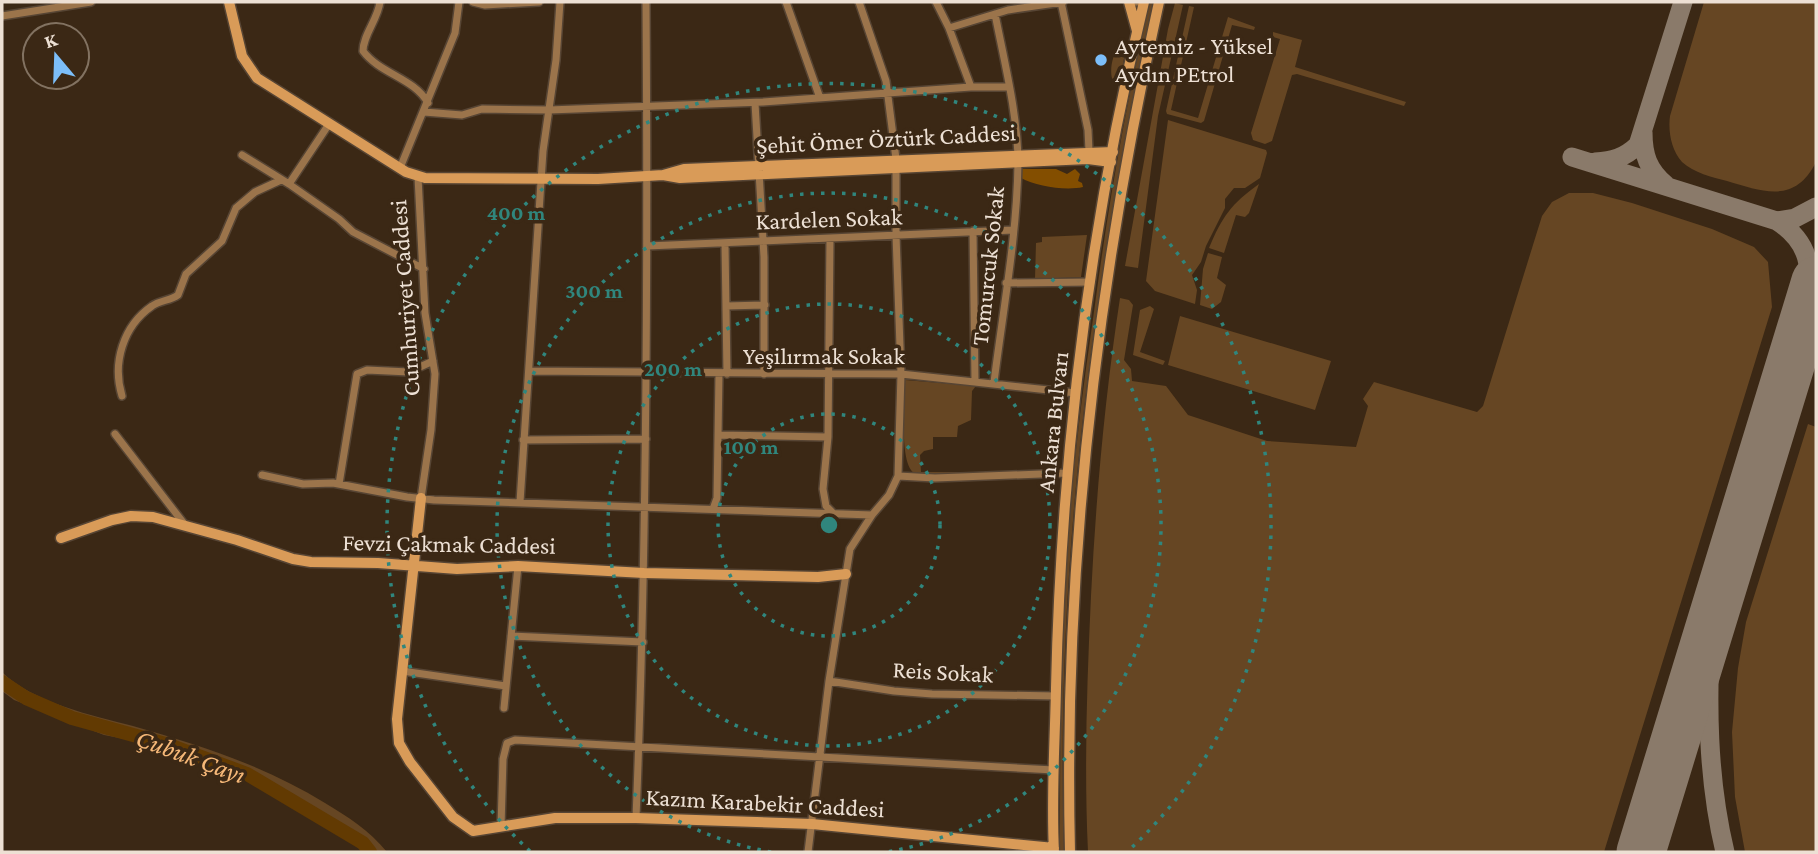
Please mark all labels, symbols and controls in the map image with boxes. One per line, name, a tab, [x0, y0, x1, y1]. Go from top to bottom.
north arrow	[21, 21, 91, 91]
text: K	[41, 28, 61, 52]
place label: Aytemiz - Yüksel Aydın PEtrol	[1115, 32, 1273, 87]
marker: Aytemiz - Yüksel Aydın PEtrol	[1093, 52, 1109, 68]
street label: Şehit Ömer Öztürk Caddesi	[755, 118, 1017, 159]
street label: Tomurcuk Sokak	[966, 185, 1009, 347]
street label: Cumhuriyet Caddesi	[384, 199, 425, 397]
text: 400 m	[487, 201, 546, 225]
street label: Kardelen Sokak	[755, 202, 904, 235]
text: 300 m	[565, 279, 623, 303]
street label: Yeşilırmak Sokak	[743, 342, 905, 369]
street label: Ankara Bulvarı	[1032, 350, 1073, 494]
text: 200 m	[644, 357, 702, 381]
text: 100 m	[723, 435, 779, 459]
centre of rings	[817, 513, 841, 537]
street label: Fevzi Çakmak Caddesi	[342, 528, 556, 559]
street label: Reis Sokak	[892, 655, 995, 688]
water label: Çubuk Çayı	[132, 723, 249, 790]
street label: Kazım Karabekir Caddesi	[645, 783, 885, 822]

